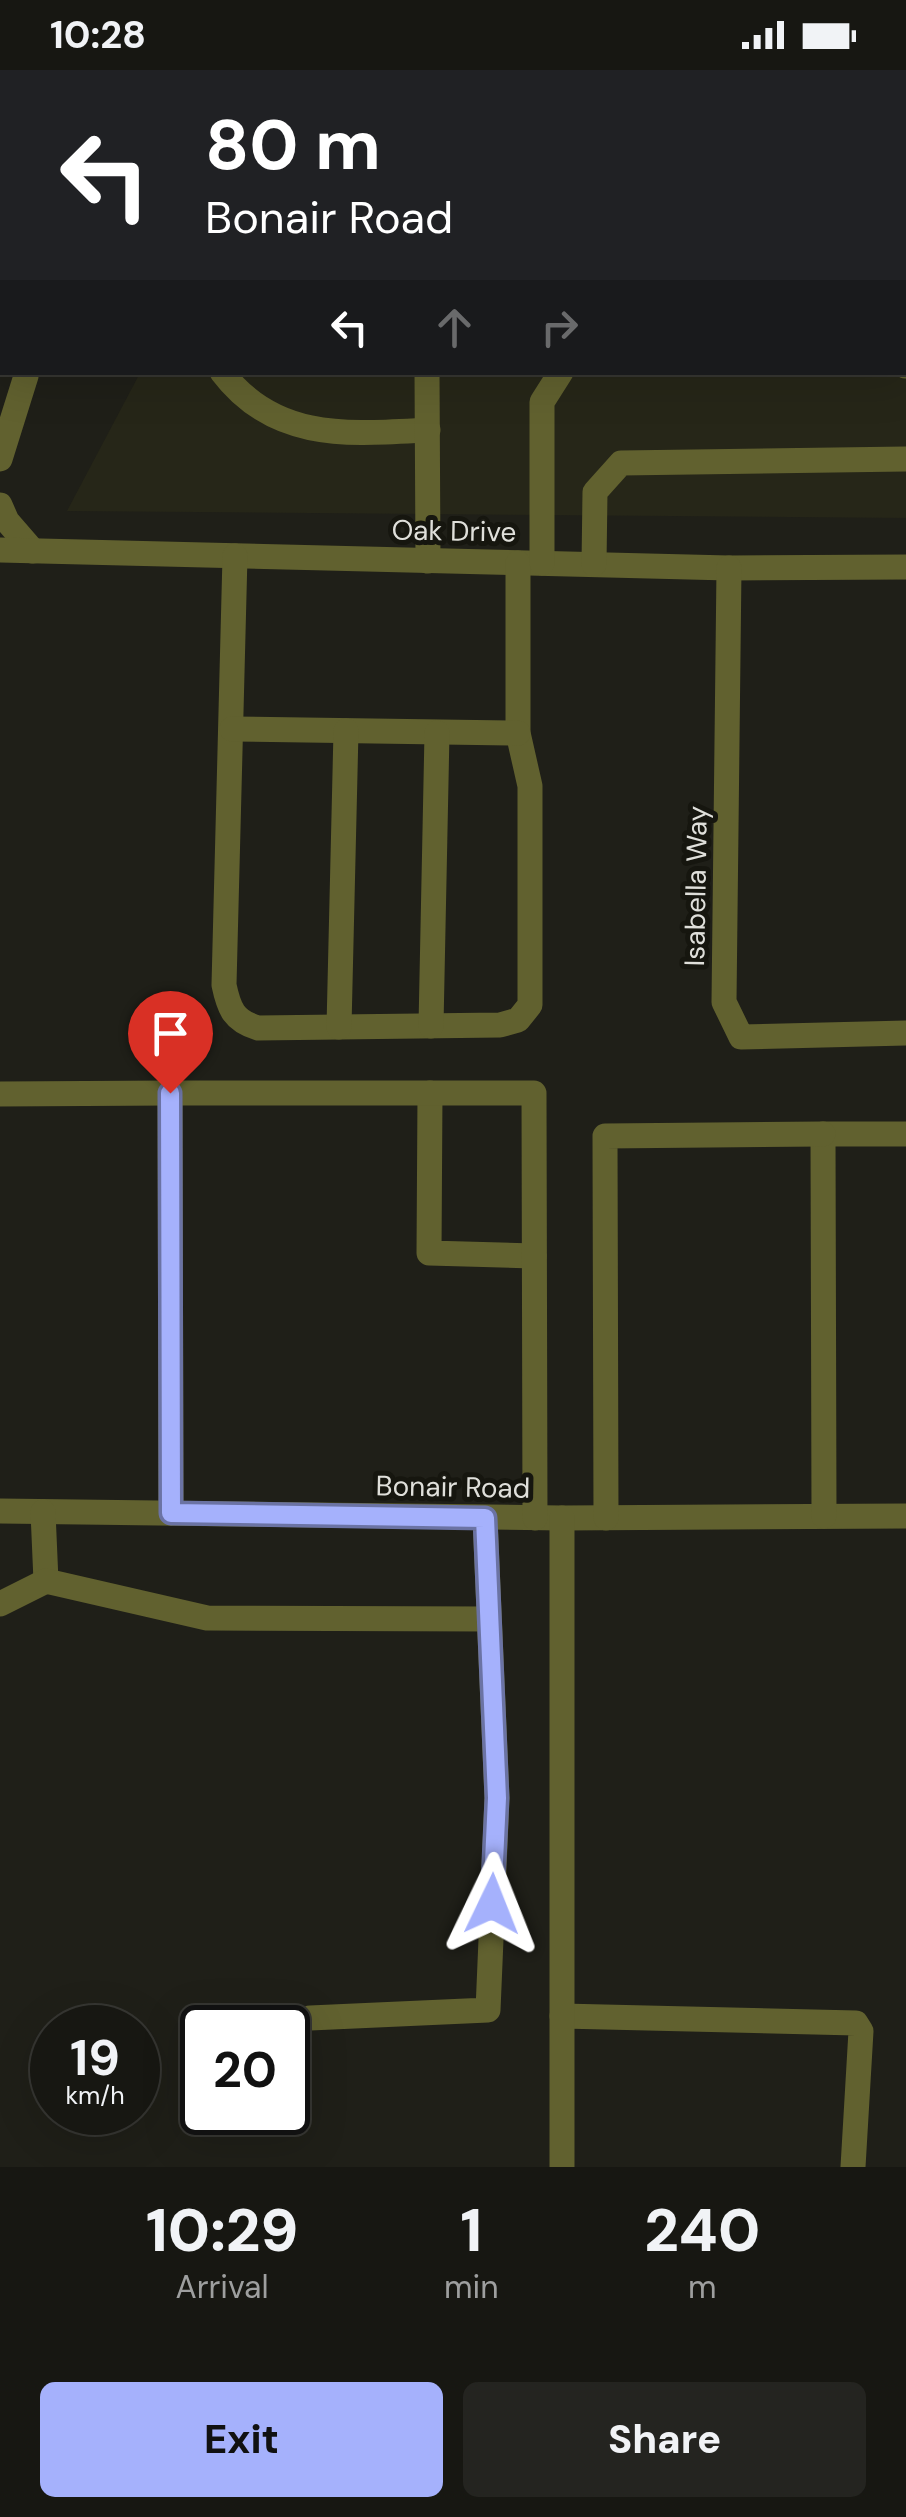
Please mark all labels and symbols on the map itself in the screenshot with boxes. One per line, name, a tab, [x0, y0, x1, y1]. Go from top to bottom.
street label: Oak Drive	[391, 511, 517, 551]
street label: Isabella Way	[676, 805, 716, 967]
pin	[128, 991, 213, 1094]
street label: Bonair Road	[375, 1467, 531, 1507]
position arrow	[440, 1852, 544, 1956]
speed limit sign: 20	[180, 2005, 310, 2135]

